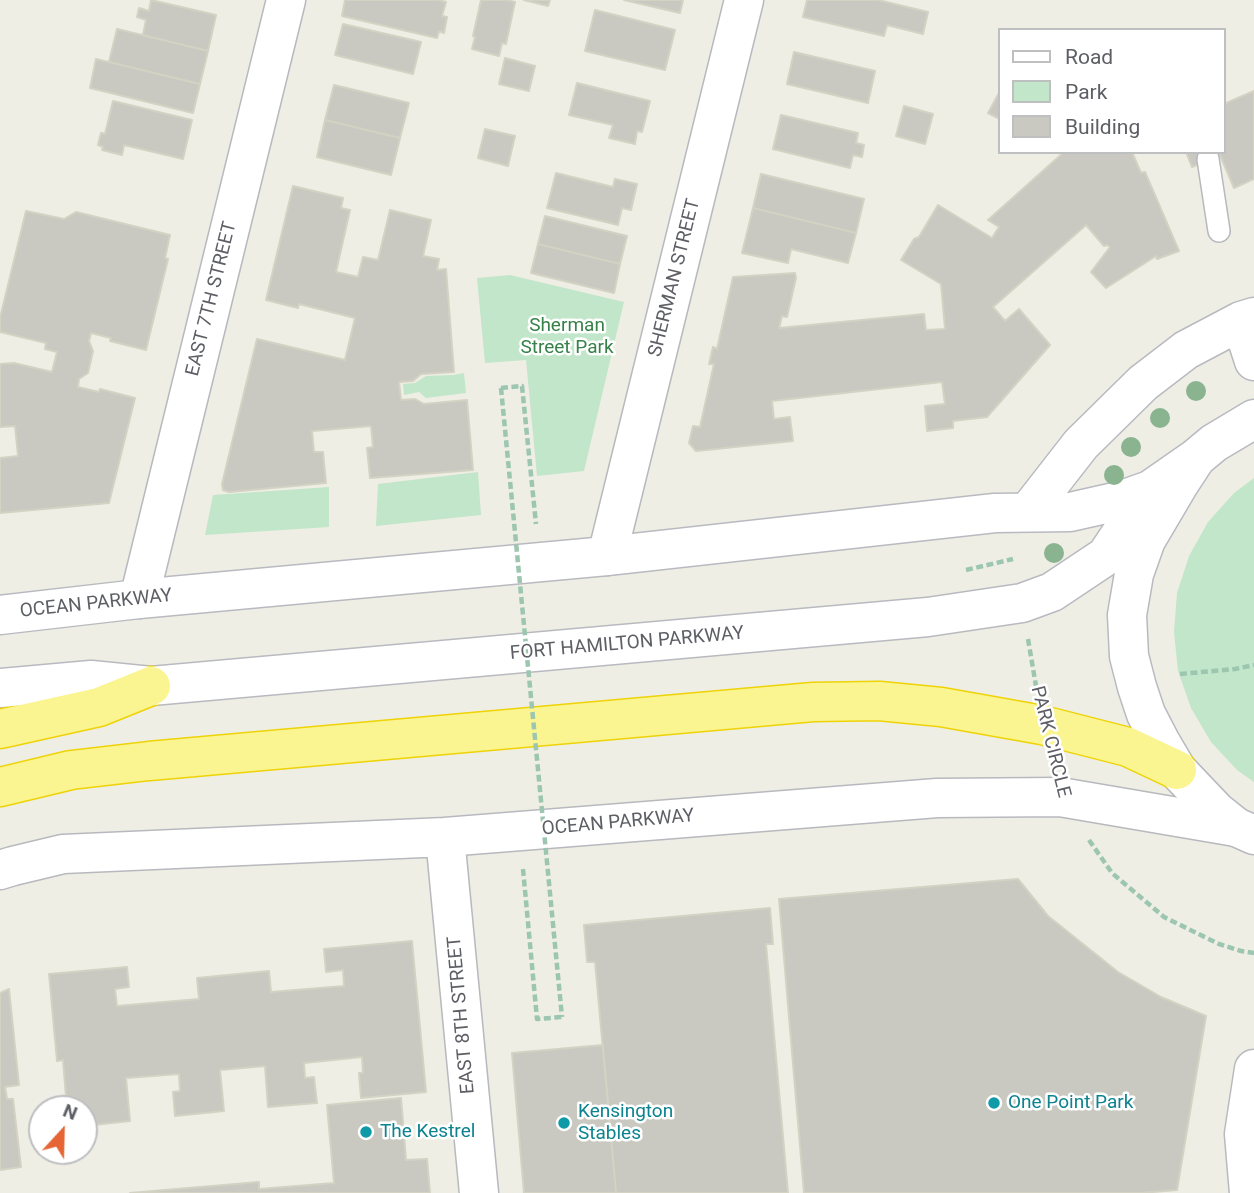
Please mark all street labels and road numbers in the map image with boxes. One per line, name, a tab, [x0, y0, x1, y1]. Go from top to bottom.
street label: SHERMAN STREET	[644, 197, 706, 359]
street label: EAST 7TH STREET	[182, 219, 242, 379]
street label: OCEAN PARKWAY	[19, 585, 173, 623]
street label: FORT HAMILTON PARKWAY	[509, 622, 745, 666]
street label: PARK CIRCLE	[1025, 684, 1075, 800]
street label: OCEAN PARKWAY	[541, 805, 695, 841]
street label: EAST 8TH STREET	[444, 935, 480, 1095]

